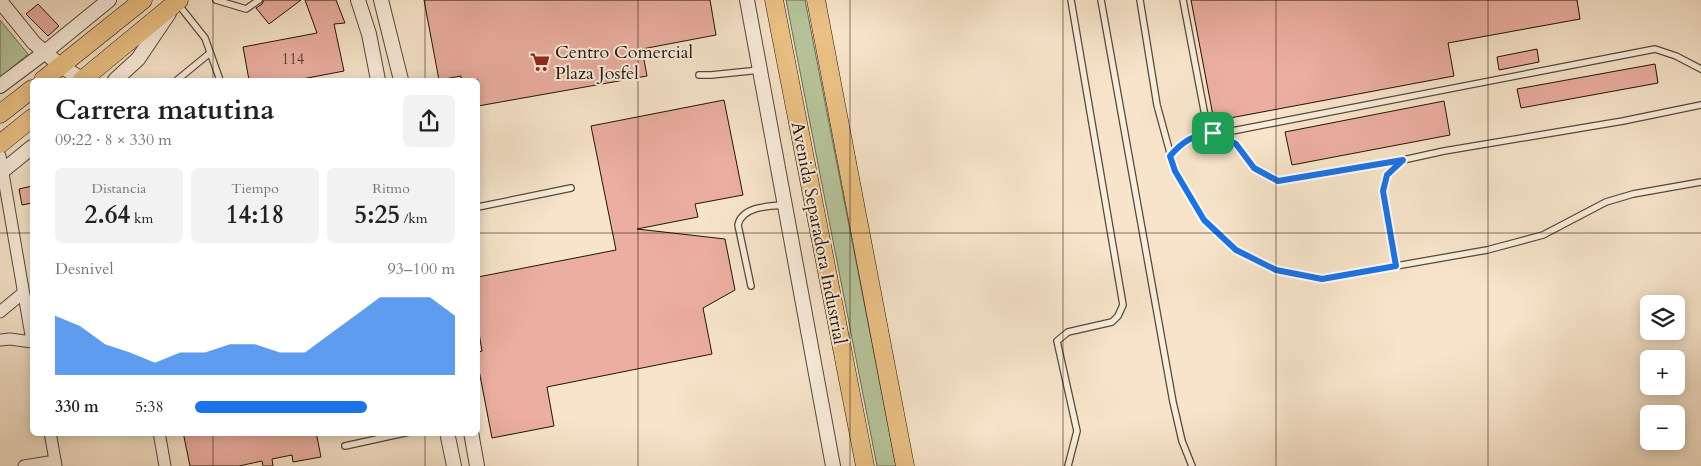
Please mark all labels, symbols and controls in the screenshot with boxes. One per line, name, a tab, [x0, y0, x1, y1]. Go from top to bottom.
place label: Centro Comercial Plaza Josfel	[555, 40, 693, 86]
house number: 114	[281, 49, 305, 69]
supermarket icon: Centro Comercial Plaza Josfel	[529, 51, 551, 73]
text: Carrera matutina	[55, 91, 274, 129]
button: share	[403, 95, 455, 147]
pin	[1192, 112, 1234, 154]
icon: arrive	[1199, 119, 1227, 147]
street label: Avenida Separadora Industrial	[785, 120, 852, 347]
text: 09:22 · 8 × 330 m	[55, 129, 172, 151]
text: Distancia	[92, 179, 146, 198]
text: Tiempo	[231, 179, 279, 198]
text: Ritmo	[372, 179, 410, 198]
text: 2.64	[85, 198, 130, 232]
text: 14:18	[226, 198, 284, 232]
text: 5:25	[354, 198, 400, 232]
text: km	[130, 209, 153, 228]
text: /km	[400, 209, 428, 228]
text: Desnivel	[55, 258, 114, 280]
text: 93–100 m	[387, 258, 455, 280]
map controls	[1640, 295, 1685, 450]
button: layers	[1640, 295, 1685, 340]
button: +	[1640, 350, 1685, 395]
text: 330 m	[55, 396, 99, 418]
text: 5:38	[135, 396, 164, 418]
button: −	[1640, 405, 1685, 450]

